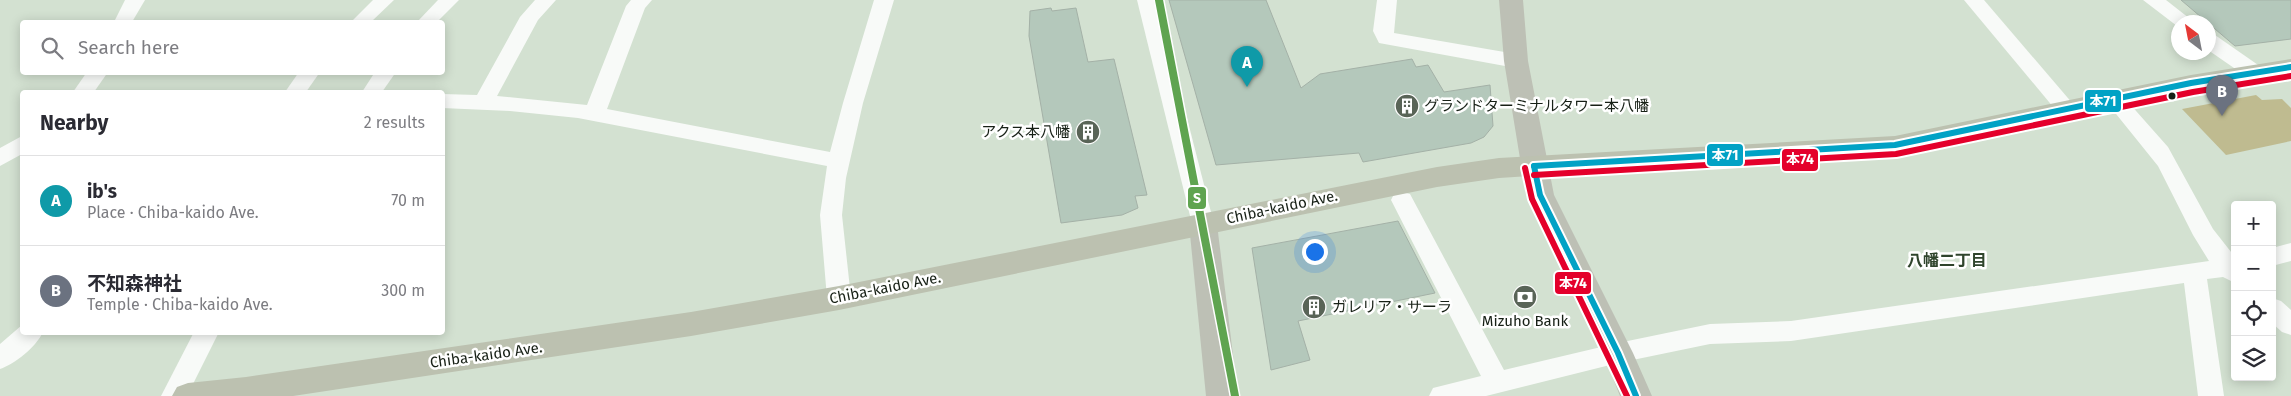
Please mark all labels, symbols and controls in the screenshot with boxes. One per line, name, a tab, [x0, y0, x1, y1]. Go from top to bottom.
north arrow	[2171, 15, 2216, 60]
search box	[20, 20, 445, 75]
icon: search	[38, 34, 66, 62]
text: Search here	[78, 36, 179, 59]
pin: A	[1231, 46, 1263, 87]
pin: B	[2206, 75, 2238, 116]
line badge: 本71	[2084, 89, 2122, 113]
unlabelled marker	[2167, 91, 2177, 101]
building icon: グランドターミナルタワー本八幡	[1394, 93, 1420, 119]
text: 本71	[2090, 93, 2116, 110]
place label: グランドターミナルタワー本八幡	[1424, 97, 1649, 115]
text: Nearby	[40, 110, 108, 136]
text: 2 results	[364, 113, 425, 132]
building icon: アクス本八幡	[1075, 119, 1101, 145]
place label: アクス本八幡	[981, 123, 1070, 141]
line badge: 本71	[1706, 143, 1744, 167]
text: 本71	[1712, 147, 1738, 164]
line badge: 本74	[1781, 148, 1819, 172]
text: 本74	[1786, 151, 1814, 168]
text: ib's	[87, 180, 117, 203]
line badge: S	[1187, 186, 1207, 210]
street label: Chiba-kaido Ave.	[1225, 186, 1339, 228]
text: S	[1193, 190, 1201, 207]
text: A	[51, 191, 61, 210]
text: 70 m	[391, 191, 425, 210]
map controls	[2231, 201, 2276, 381]
button: +	[2231, 201, 2276, 246]
text: Place · Chiba-kaido Ave.	[87, 203, 259, 222]
your location	[1302, 239, 1328, 265]
button: −	[2231, 246, 2276, 291]
district label: 八幡二丁目	[1907, 251, 1987, 270]
street label: Chiba-kaido Ave.	[828, 268, 942, 308]
line badge: 本74	[1554, 271, 1592, 295]
text: 不知森神社	[87, 272, 182, 295]
text: 本74	[1559, 275, 1587, 292]
text: B	[51, 281, 61, 300]
text: 300 m	[381, 281, 425, 300]
bank icon: Mizuho Bank	[1512, 284, 1538, 310]
button: locate	[2231, 291, 2276, 336]
building icon: ガレリア・サーラ	[1301, 294, 1327, 320]
text: Temple · Chiba-kaido Ave.	[87, 295, 273, 314]
place label: ガレリア・サーラ	[1332, 298, 1452, 316]
place label: Mizuho Bank	[1482, 312, 1568, 330]
button: layers	[2231, 336, 2276, 381]
street label: Chiba-kaido Ave.	[429, 338, 543, 372]

